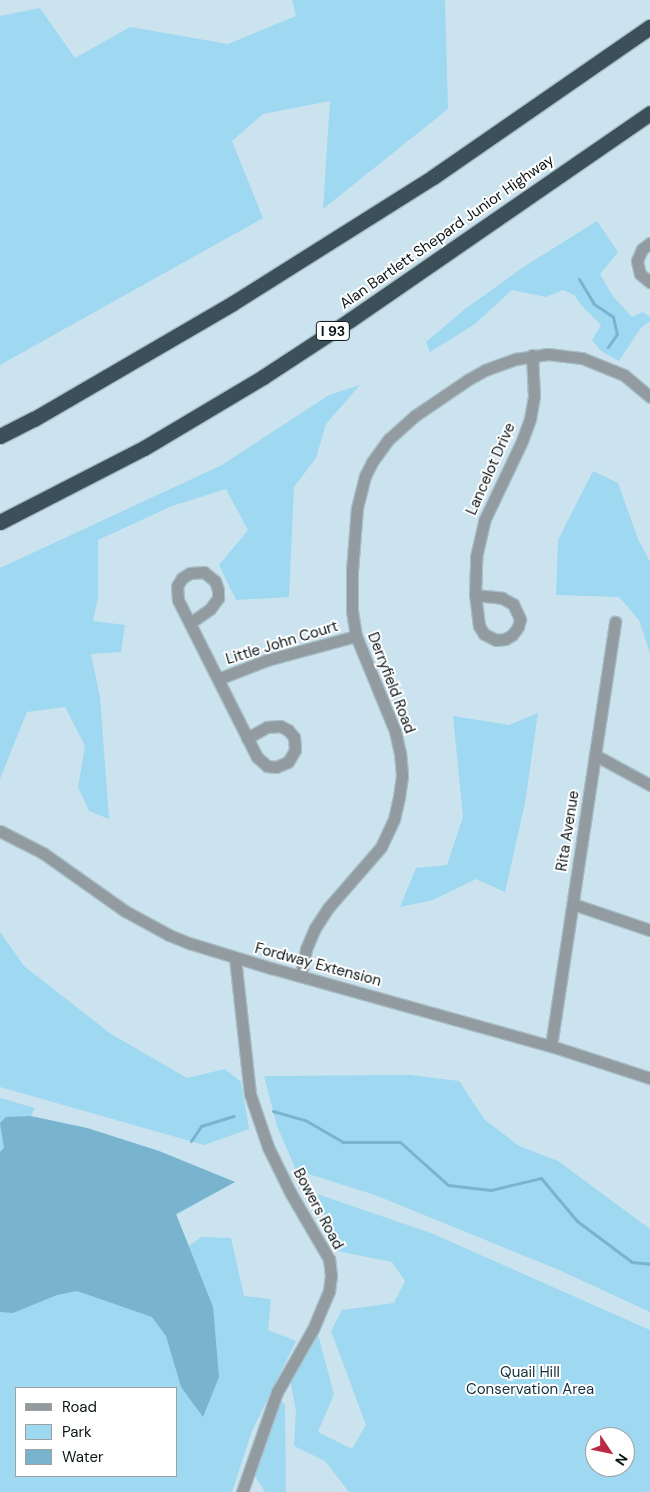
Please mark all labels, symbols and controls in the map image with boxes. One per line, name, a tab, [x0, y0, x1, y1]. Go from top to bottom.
street label: Alan Bartlett Shepard Junior Highway	[337, 151, 557, 313]
road number: I 93	[316, 320, 350, 342]
street label: Lancelot Drive	[463, 420, 519, 518]
street label: Little John Court	[224, 617, 340, 669]
street label: Derryfield Road	[363, 630, 419, 736]
street label: Rita Avenue	[553, 789, 583, 873]
street label: Fordway Extension	[253, 939, 383, 991]
street label: Bowers Road	[289, 1165, 347, 1253]
park label: Quail Hill Conservation Area	[466, 1363, 594, 1398]
legend	[15, 1387, 178, 1477]
text: Road	[62, 1397, 97, 1417]
text: Park	[62, 1422, 92, 1442]
north arrow	[585, 1427, 635, 1477]
text: Water	[62, 1447, 103, 1467]
text: N	[611, 1451, 632, 1469]

